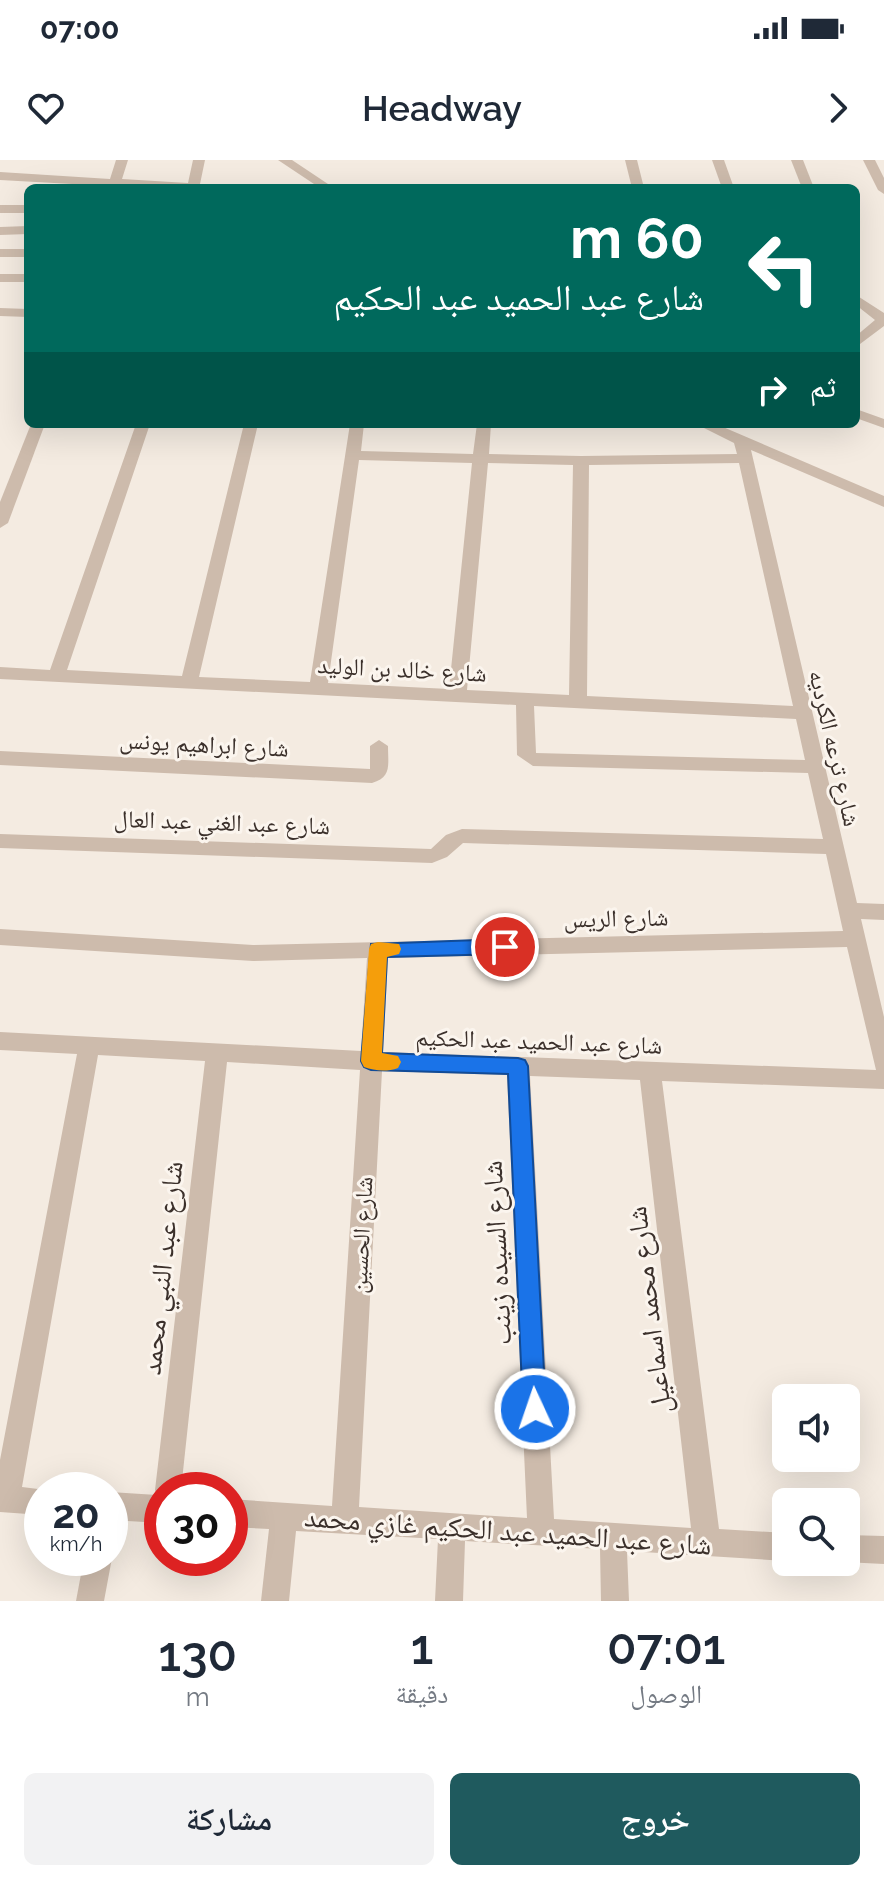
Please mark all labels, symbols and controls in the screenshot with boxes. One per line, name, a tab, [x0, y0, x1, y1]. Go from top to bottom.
text: 07:00	[40, 11, 120, 46]
icon: heart	[24, 86, 68, 130]
icon: forward	[816, 86, 860, 130]
text: Headway	[362, 87, 522, 129]
text: 60 m	[570, 205, 704, 271]
icon: left	[732, 216, 836, 320]
text: شارع عبد الحميد عبد الحكيم	[334, 276, 704, 318]
icon: right	[750, 368, 794, 412]
text: ثم	[810, 369, 836, 404]
street label: شارع خالد بن الوليد	[317, 650, 487, 689]
street label: شارع ترعه الكرديه	[802, 667, 867, 829]
street label: شارع ابراهيم يونس	[118, 725, 289, 765]
street label: شارع عبد الغني عبد العال	[113, 804, 331, 845]
street label: شارع الريس	[563, 903, 669, 934]
pin	[471, 913, 539, 981]
icon: arrive	[483, 925, 527, 969]
street label: شارع عبد الحميد عبد الحكيم	[415, 1022, 663, 1062]
street label: شارع عبد النبي محمد	[134, 1160, 196, 1377]
street label: شارع السيده زينب	[476, 1160, 519, 1346]
street label: شارع الحسين	[343, 1176, 380, 1294]
street label: شارع محمد اسماعيل	[620, 1205, 679, 1415]
position arrow	[493, 1367, 577, 1451]
map controls	[772, 1384, 860, 1576]
button: sound	[772, 1384, 860, 1472]
speed limit sign: 30	[144, 1472, 248, 1576]
button: search	[772, 1488, 860, 1576]
text: 20	[52, 1490, 100, 1537]
street label: شارع عبد الحميد عبد الحكيم غازي محمد	[303, 1500, 713, 1568]
text: km/h	[50, 1532, 102, 1556]
text: 1	[411, 1619, 433, 1675]
text: 07:01	[607, 1619, 725, 1675]
text: 130	[159, 1626, 237, 1682]
text: دقيقة	[396, 1679, 448, 1709]
text: الوصول	[630, 1679, 702, 1709]
text: m	[186, 1682, 210, 1712]
button: مشاركة	[24, 1773, 434, 1865]
button: خروج	[450, 1773, 860, 1865]

